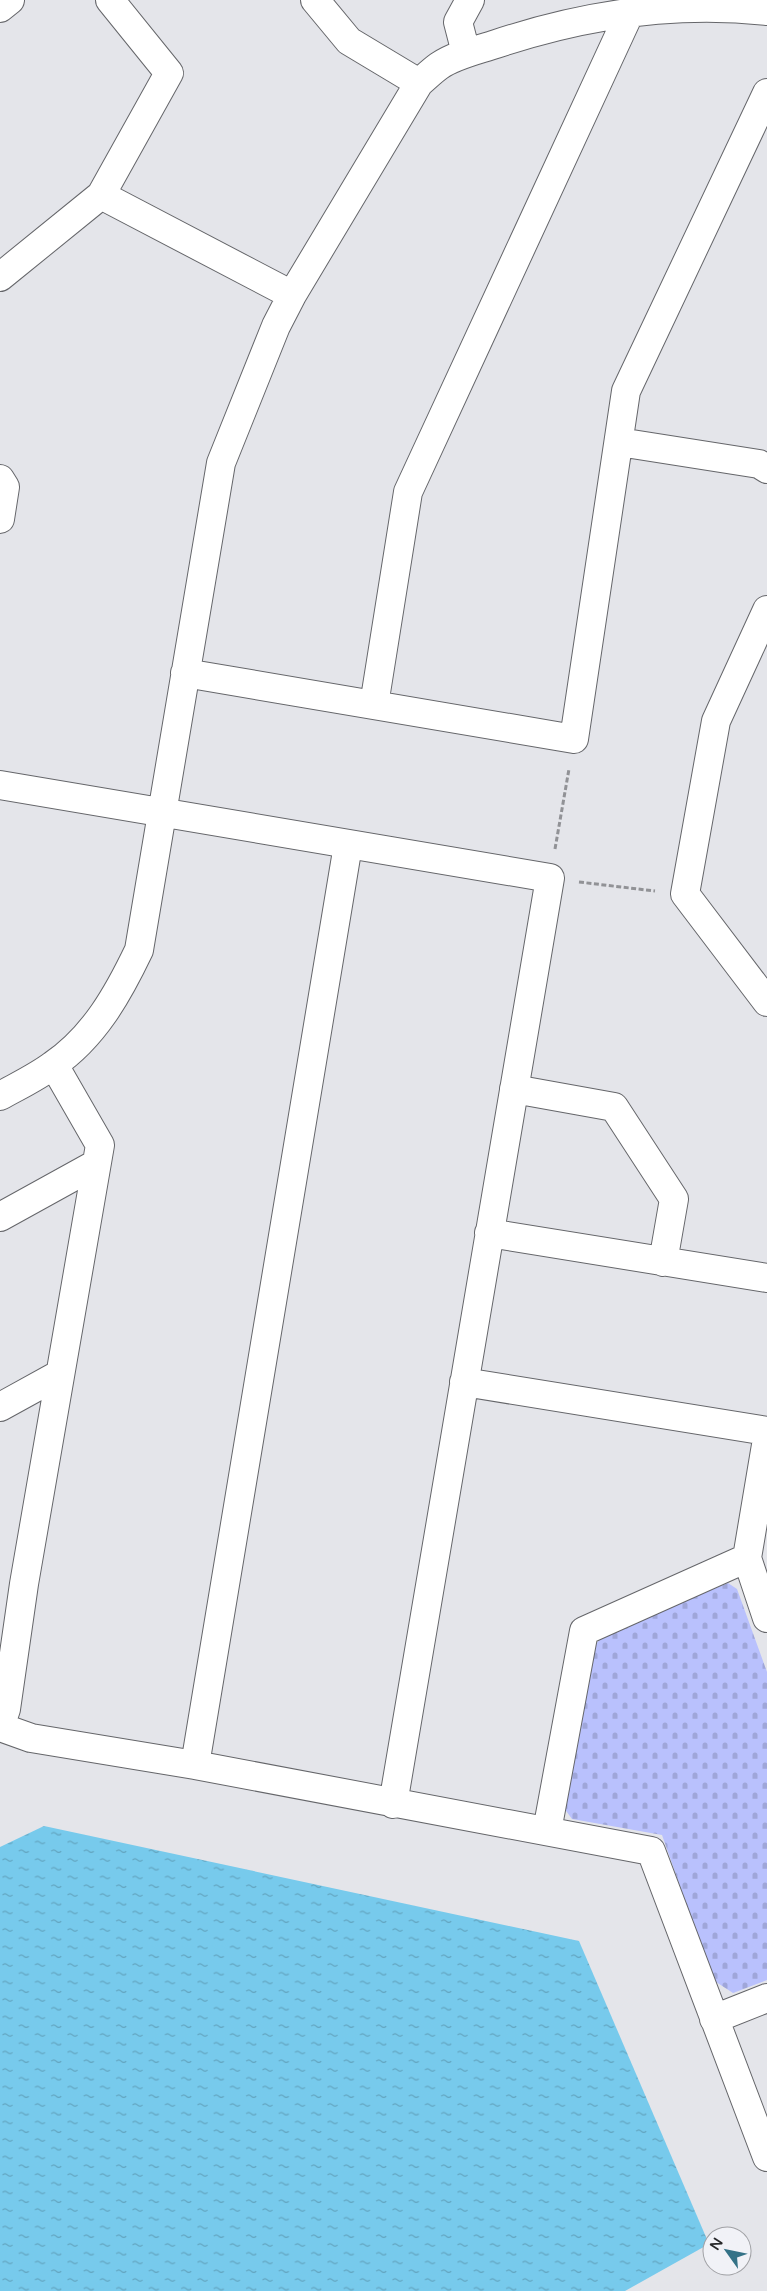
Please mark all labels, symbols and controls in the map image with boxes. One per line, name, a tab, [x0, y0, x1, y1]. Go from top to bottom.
north arrow	[702, 2226, 752, 2276]
text: N	[706, 2235, 727, 2254]

